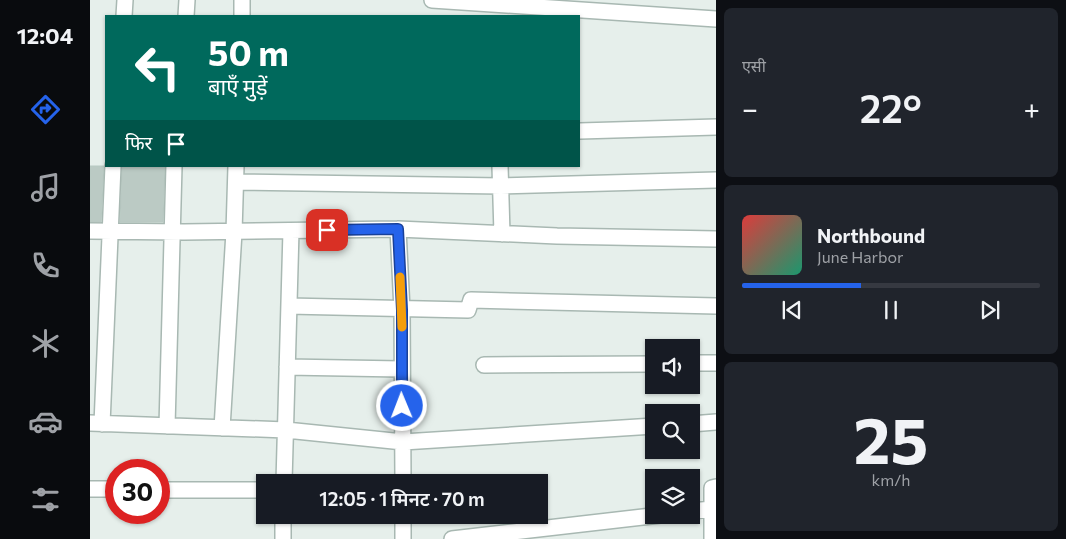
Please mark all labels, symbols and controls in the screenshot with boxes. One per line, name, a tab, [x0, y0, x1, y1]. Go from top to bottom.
text: 12:04	[17, 22, 73, 49]
text: 50 m	[208, 30, 289, 73]
icon: left	[125, 35, 190, 100]
text: एसी	[742, 56, 766, 75]
text: बाएँ मुड़ें	[208, 73, 268, 100]
text: 22°	[860, 84, 922, 131]
text: −	[742, 91, 758, 125]
text: +	[1024, 91, 1040, 125]
icon: directions	[28, 92, 63, 127]
icon: arrive	[162, 130, 190, 158]
text: फिर	[125, 131, 152, 154]
icon: music	[28, 170, 63, 205]
pin	[306, 209, 348, 251]
icon: arrive	[313, 216, 341, 244]
text: Northbound	[817, 224, 925, 247]
text: June Harbor	[817, 247, 903, 266]
icon: phone	[28, 248, 63, 283]
icon: previous	[778, 296, 806, 324]
icon: pause	[877, 296, 905, 324]
icon: next	[976, 296, 1004, 324]
icon: climate	[28, 326, 63, 361]
map controls	[645, 339, 700, 524]
button: sound	[645, 339, 700, 394]
position arrow	[375, 379, 427, 431]
text: 25	[854, 398, 928, 477]
icon: car	[28, 404, 63, 439]
button: search	[645, 404, 700, 459]
speed limit sign: 30	[105, 459, 170, 524]
button: layers	[645, 469, 700, 524]
text: km/h	[872, 470, 910, 489]
icon: filters	[28, 482, 63, 517]
text: 12:05 · 1 मिनट · 70 m	[319, 487, 485, 510]

